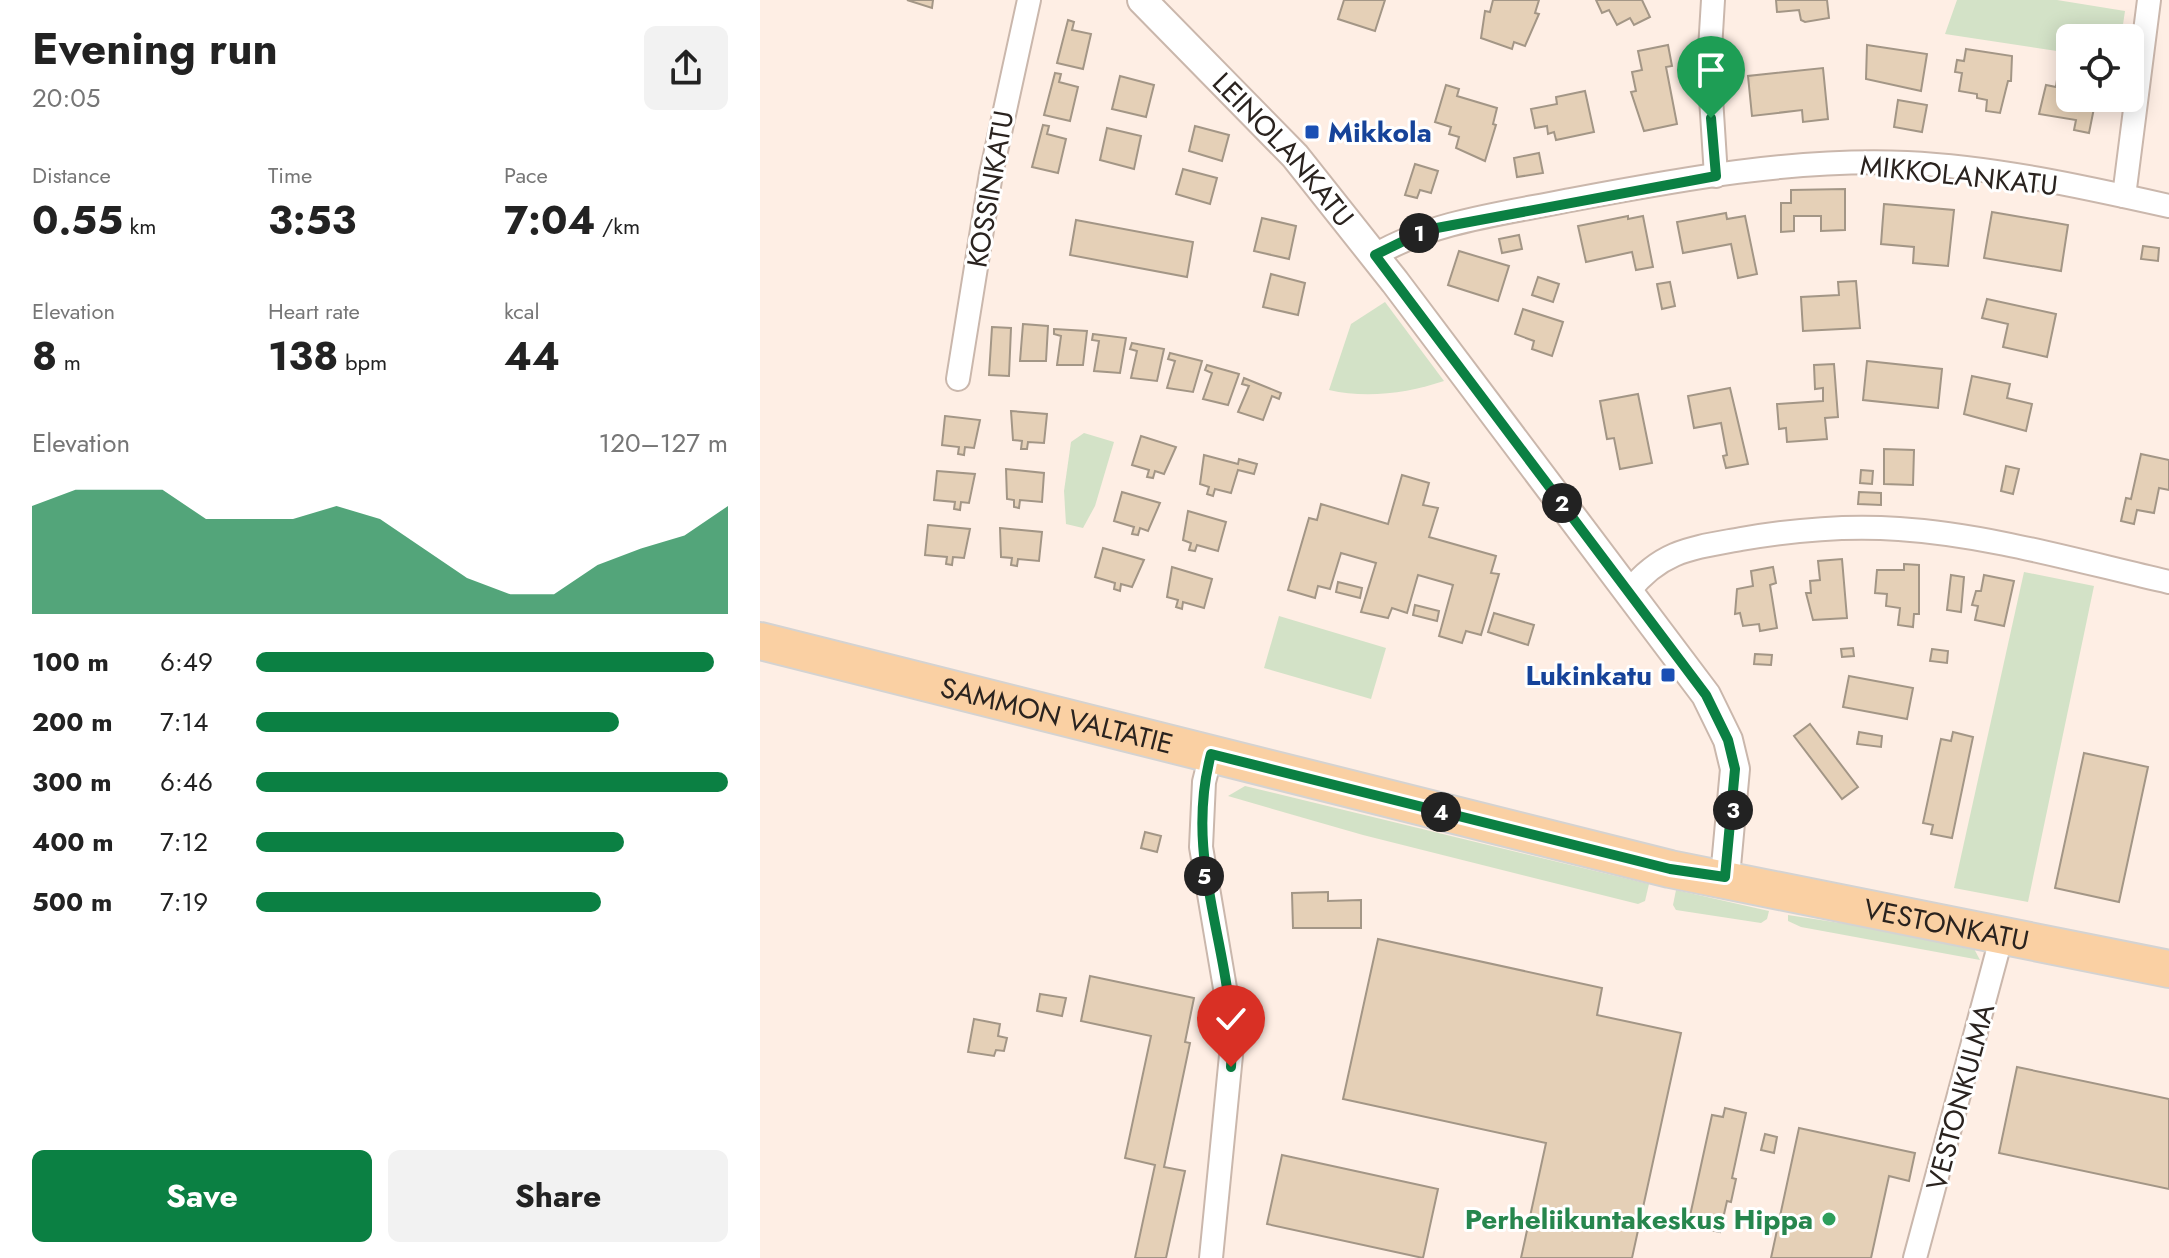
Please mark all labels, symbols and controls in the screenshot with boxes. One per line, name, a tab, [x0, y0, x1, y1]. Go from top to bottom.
text: Evening run	[32, 17, 278, 81]
map controls	[2056, 24, 2144, 112]
button: locate	[2056, 24, 2144, 112]
button: share	[644, 26, 728, 110]
pin	[1677, 36, 1745, 118]
icon: arrive	[1689, 48, 1733, 92]
street label: LEINOLANKATU	[1203, 63, 1364, 236]
text: 20:05	[32, 79, 100, 117]
street label: KOSSINKATU	[957, 107, 1024, 271]
place label: Mikkola	[1328, 112, 1432, 153]
marker: Mikkola	[1303, 123, 1321, 141]
street label: MIKKOLANKATU	[1858, 145, 2060, 206]
text: Distance	[32, 159, 111, 191]
text: Time	[268, 159, 312, 191]
text: Pace	[504, 159, 548, 191]
text: 0.55	[32, 191, 123, 249]
text: 3:53	[268, 191, 356, 249]
text: 7:04	[504, 191, 595, 249]
text: km	[123, 210, 156, 242]
text: /km	[595, 210, 640, 242]
pin: 1	[1399, 213, 1439, 253]
text: 1	[1413, 217, 1425, 249]
text: Elevation	[32, 295, 115, 327]
text: Heart rate	[268, 295, 360, 327]
text: kcal	[504, 295, 540, 327]
text: 8	[32, 327, 57, 385]
text: 138	[268, 327, 338, 385]
text: 44	[504, 327, 560, 385]
text: m	[57, 346, 81, 378]
text: bpm	[338, 346, 387, 378]
text: Elevation	[32, 424, 130, 462]
text: 120–127 m	[598, 424, 728, 462]
pin: 2	[1542, 483, 1582, 523]
text: 2	[1555, 487, 1569, 519]
text: 100 m	[32, 643, 109, 681]
text: 6:49	[160, 643, 213, 681]
place label: Lukinkatu	[1525, 655, 1652, 696]
marker: Lukinkatu	[1659, 666, 1677, 684]
street label: SAMMON VALTATIE	[936, 667, 1177, 765]
text: 200 m	[32, 703, 113, 741]
text: 7:14	[160, 703, 208, 741]
text: 300 m	[32, 763, 112, 801]
text: 6:46	[160, 763, 213, 801]
pin: 3	[1713, 790, 1753, 830]
pin: 4	[1421, 792, 1461, 832]
text: 3	[1726, 794, 1740, 826]
text: 4	[1433, 796, 1449, 828]
text: 400 m	[32, 823, 114, 861]
text: 7:12	[160, 823, 208, 861]
pin: 5	[1184, 856, 1224, 896]
text: 5	[1197, 860, 1211, 892]
text: 500 m	[32, 883, 112, 921]
text: 7:19	[160, 883, 208, 921]
street label: VESTONKATU	[1860, 888, 2032, 961]
pin	[1197, 985, 1265, 1067]
icon: check	[1209, 997, 1253, 1041]
street label: VESTONKULMA	[1916, 999, 2005, 1195]
button: Save	[32, 1150, 372, 1242]
button: Share	[388, 1150, 728, 1242]
place label: Perheliikuntakeskus Hippa	[1465, 1199, 1813, 1240]
marker: Perheliikuntakeskus Hippa	[1820, 1210, 1838, 1228]

